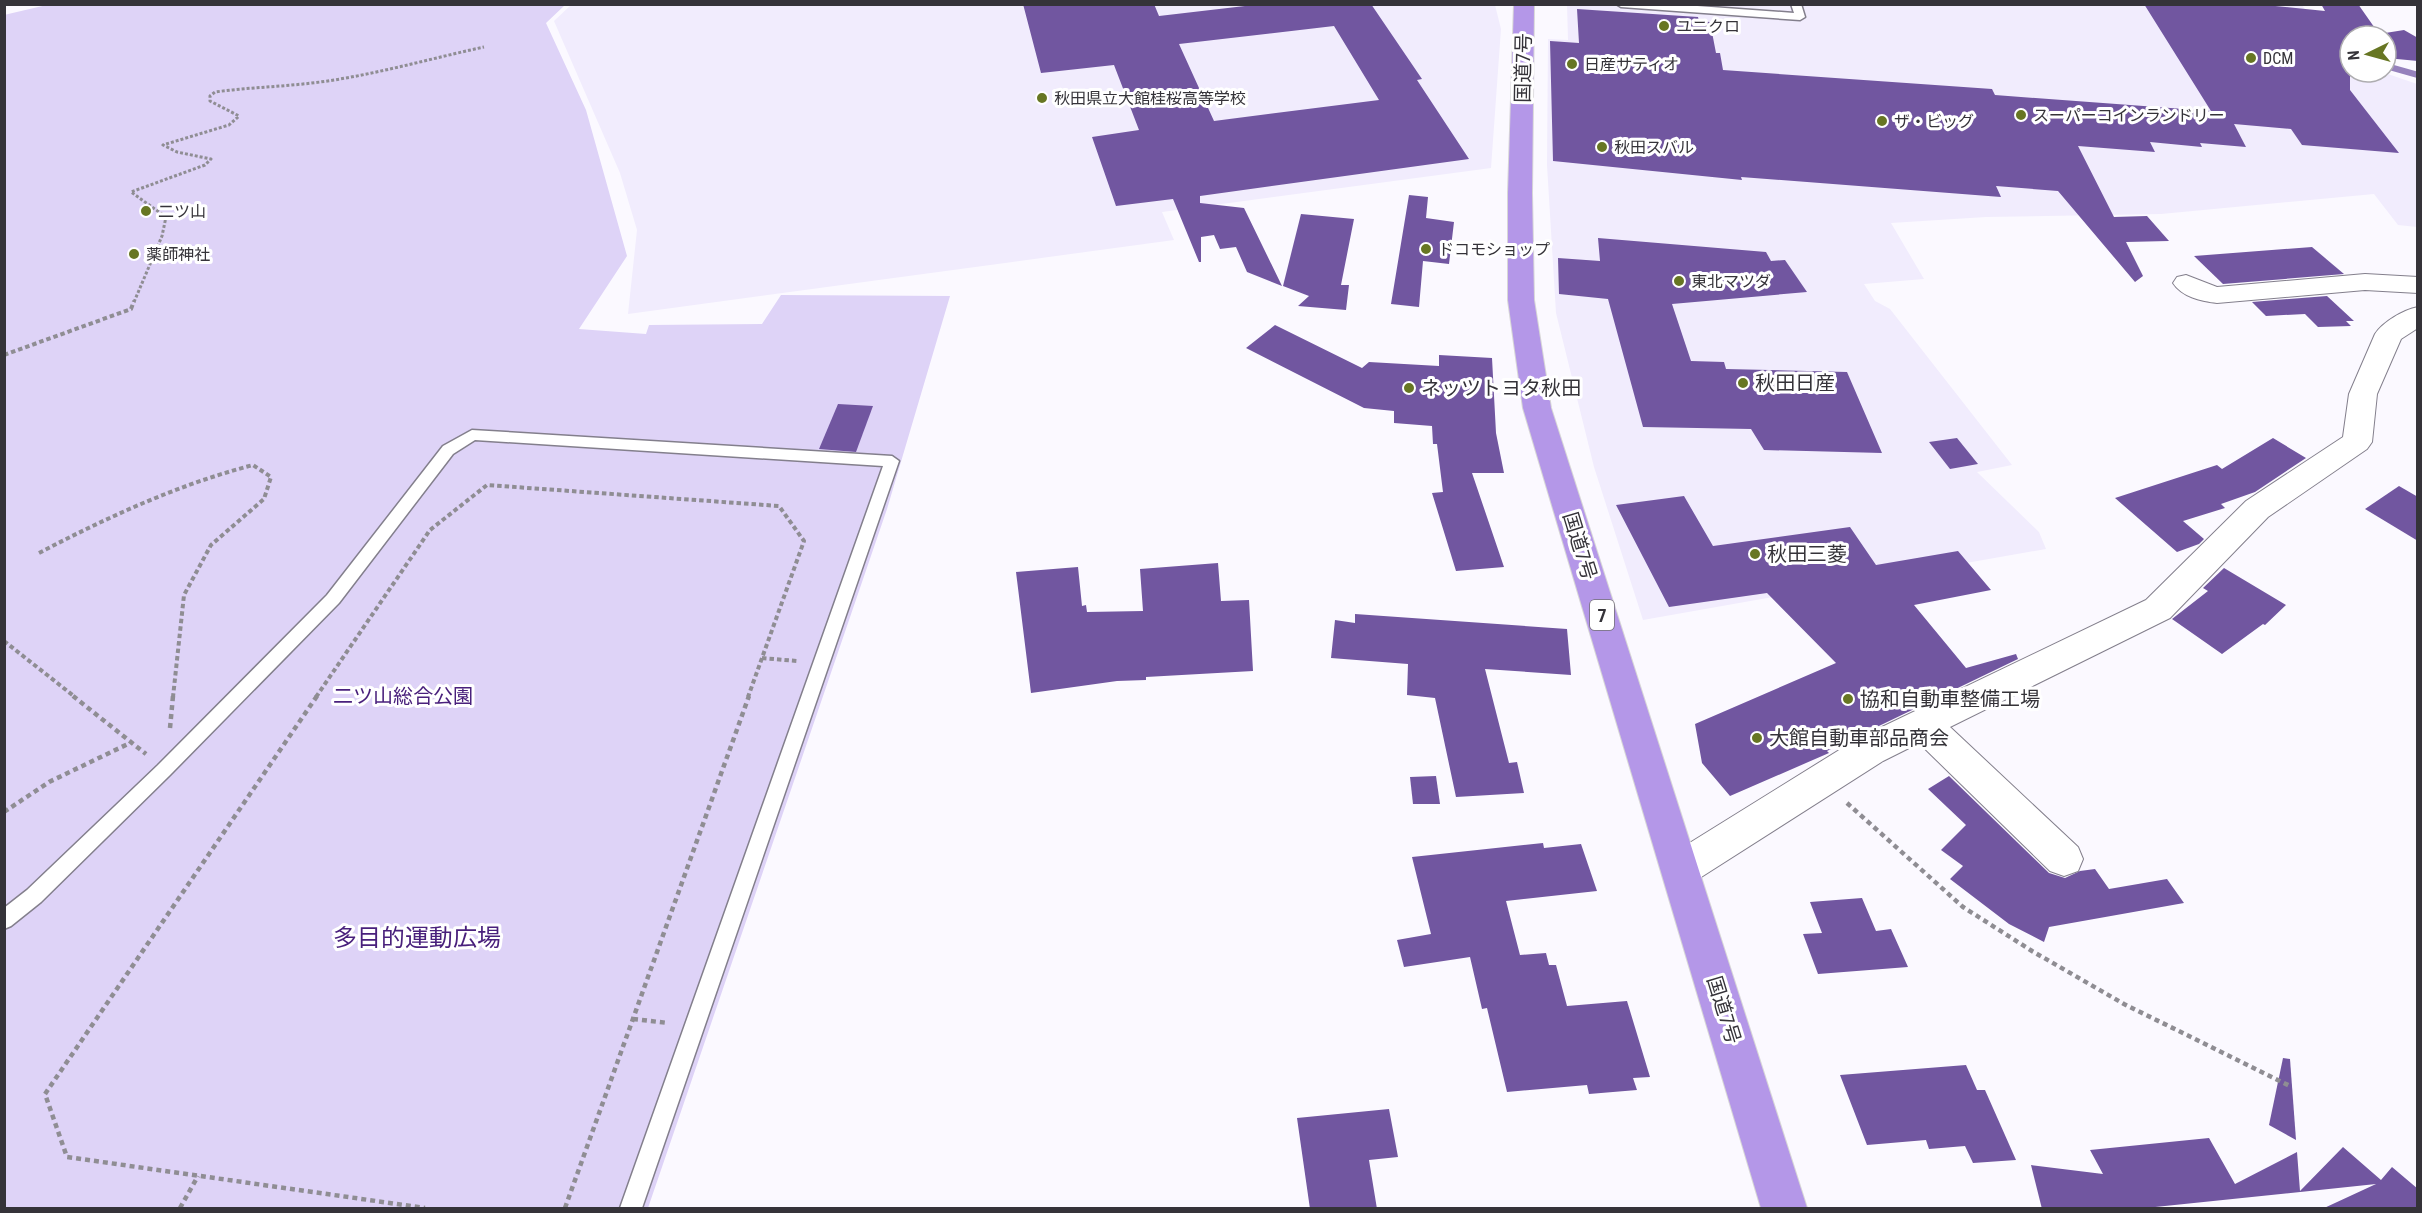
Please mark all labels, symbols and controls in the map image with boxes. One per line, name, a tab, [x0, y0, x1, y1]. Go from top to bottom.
place label: ユニクロ	[1676, 17, 1740, 36]
marker: ユニクロ	[1657, 19, 1671, 33]
north arrow	[2338, 24, 2398, 84]
street label: 国道7号	[1510, 33, 1536, 103]
place label: DCM	[2263, 49, 2293, 68]
text: N	[2344, 50, 2363, 61]
marker: DCM	[2244, 51, 2258, 65]
place label: 日産サティオ	[1584, 55, 1679, 74]
marker: 日産サティオ	[1565, 57, 1579, 71]
place label: 秋田県立大館桂桜高等学校	[1054, 89, 1246, 108]
marker: 秋田県立大館桂桜高等学校	[1035, 91, 1049, 105]
place label: スーパーコインランドリー	[2033, 106, 2225, 125]
marker: スーパーコインランドリー	[2014, 108, 2028, 122]
place label: ザ・ビッグ	[1894, 112, 1974, 131]
marker: ザ・ビッグ	[1875, 114, 1889, 128]
place label: 秋田スバル	[1614, 138, 1694, 157]
marker: 秋田スバル	[1595, 140, 1609, 154]
place label: 二ツ山	[158, 202, 206, 221]
marker: 二ツ山	[139, 204, 153, 218]
place label: ドコモショップ	[1438, 240, 1550, 259]
marker: ドコモショップ	[1419, 242, 1433, 256]
place label: 薬師神社	[146, 245, 210, 264]
marker: 薬師神社	[127, 247, 141, 261]
place label: 東北マツダ	[1691, 272, 1771, 291]
marker: 東北マツダ	[1672, 274, 1686, 288]
place label: 秋田日産	[1755, 371, 1835, 395]
place label: ネッツトヨタ秋田	[1421, 376, 1581, 400]
marker: 秋田日産	[1736, 376, 1750, 390]
marker: ネッツトヨタ秋田	[1402, 381, 1416, 395]
street label: 国道7号	[1558, 509, 1602, 583]
place label: 秋田三菱	[1767, 542, 1847, 566]
marker: 秋田三菱	[1748, 547, 1762, 561]
road number: 7	[1590, 600, 1614, 630]
park label: 二ツ山総合公園	[333, 684, 473, 708]
place label: 協和自動車整備工場	[1860, 687, 2040, 711]
marker: 協和自動車整備工場	[1841, 692, 1855, 706]
place label: 大館自動車部品商会	[1769, 726, 1949, 750]
marker: 大館自動車部品商会	[1750, 731, 1764, 745]
park label: 多目的運動広場	[333, 924, 501, 952]
street label: 国道7号	[1702, 973, 1746, 1047]

